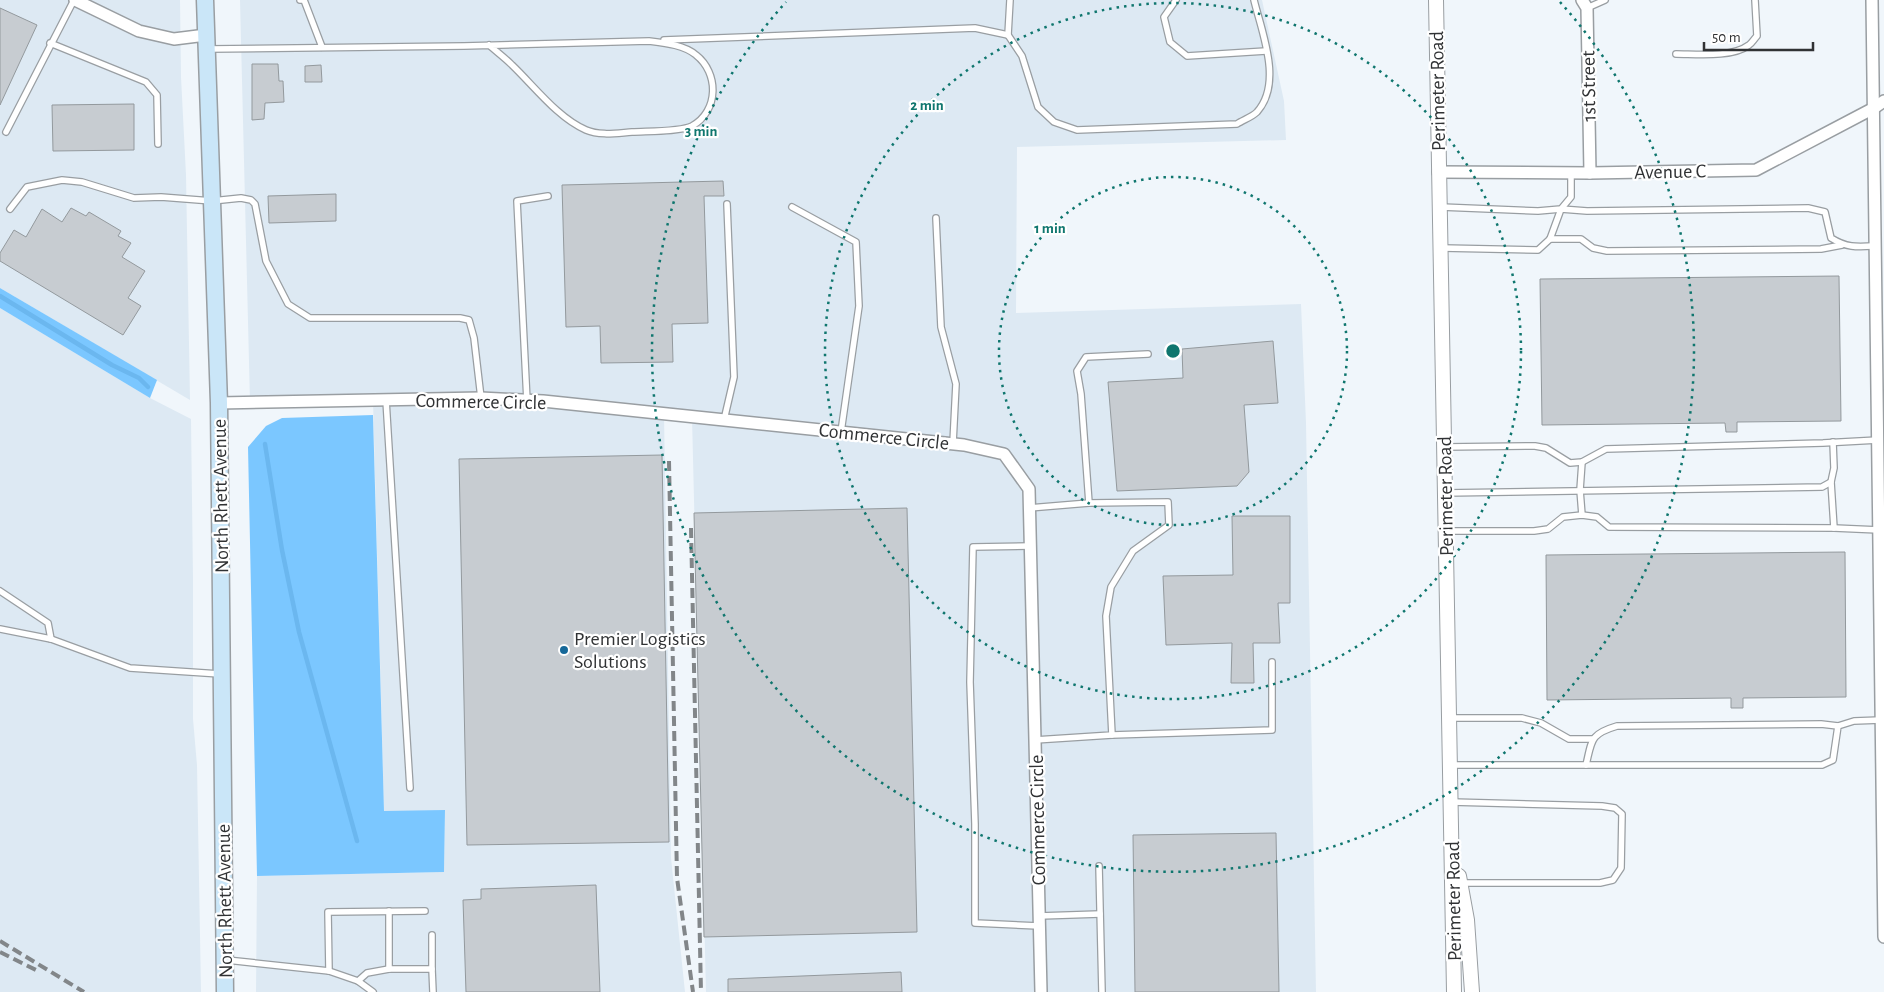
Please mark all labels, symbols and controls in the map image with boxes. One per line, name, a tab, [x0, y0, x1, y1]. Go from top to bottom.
scale bar	[1704, 20, 1813, 52]
text: 50 m	[1712, 30, 1741, 45]
street label: Perimeter Road	[1427, 31, 1449, 151]
street label: 1st Street	[1578, 50, 1600, 122]
text: 2 min	[910, 98, 944, 113]
text: 3 min	[685, 124, 717, 139]
street label: Avenue C	[1634, 161, 1706, 183]
text: 1 min	[1034, 221, 1066, 236]
centre of rings	[1164, 342, 1182, 360]
street label: Commerce Circle	[415, 391, 547, 413]
street label: North Rhett Avenue	[210, 419, 232, 573]
street label: Commerce Circle	[818, 420, 950, 454]
street label: Perimeter Road	[1435, 436, 1457, 556]
place label: Premier Logistics Solutions	[574, 629, 706, 672]
marker: Premier Logistics Solutions	[558, 644, 570, 656]
street label: Commerce Circle	[1027, 754, 1049, 886]
street label: North Rhett Avenue	[214, 824, 236, 978]
street label: Perimeter Road	[1443, 841, 1465, 961]

